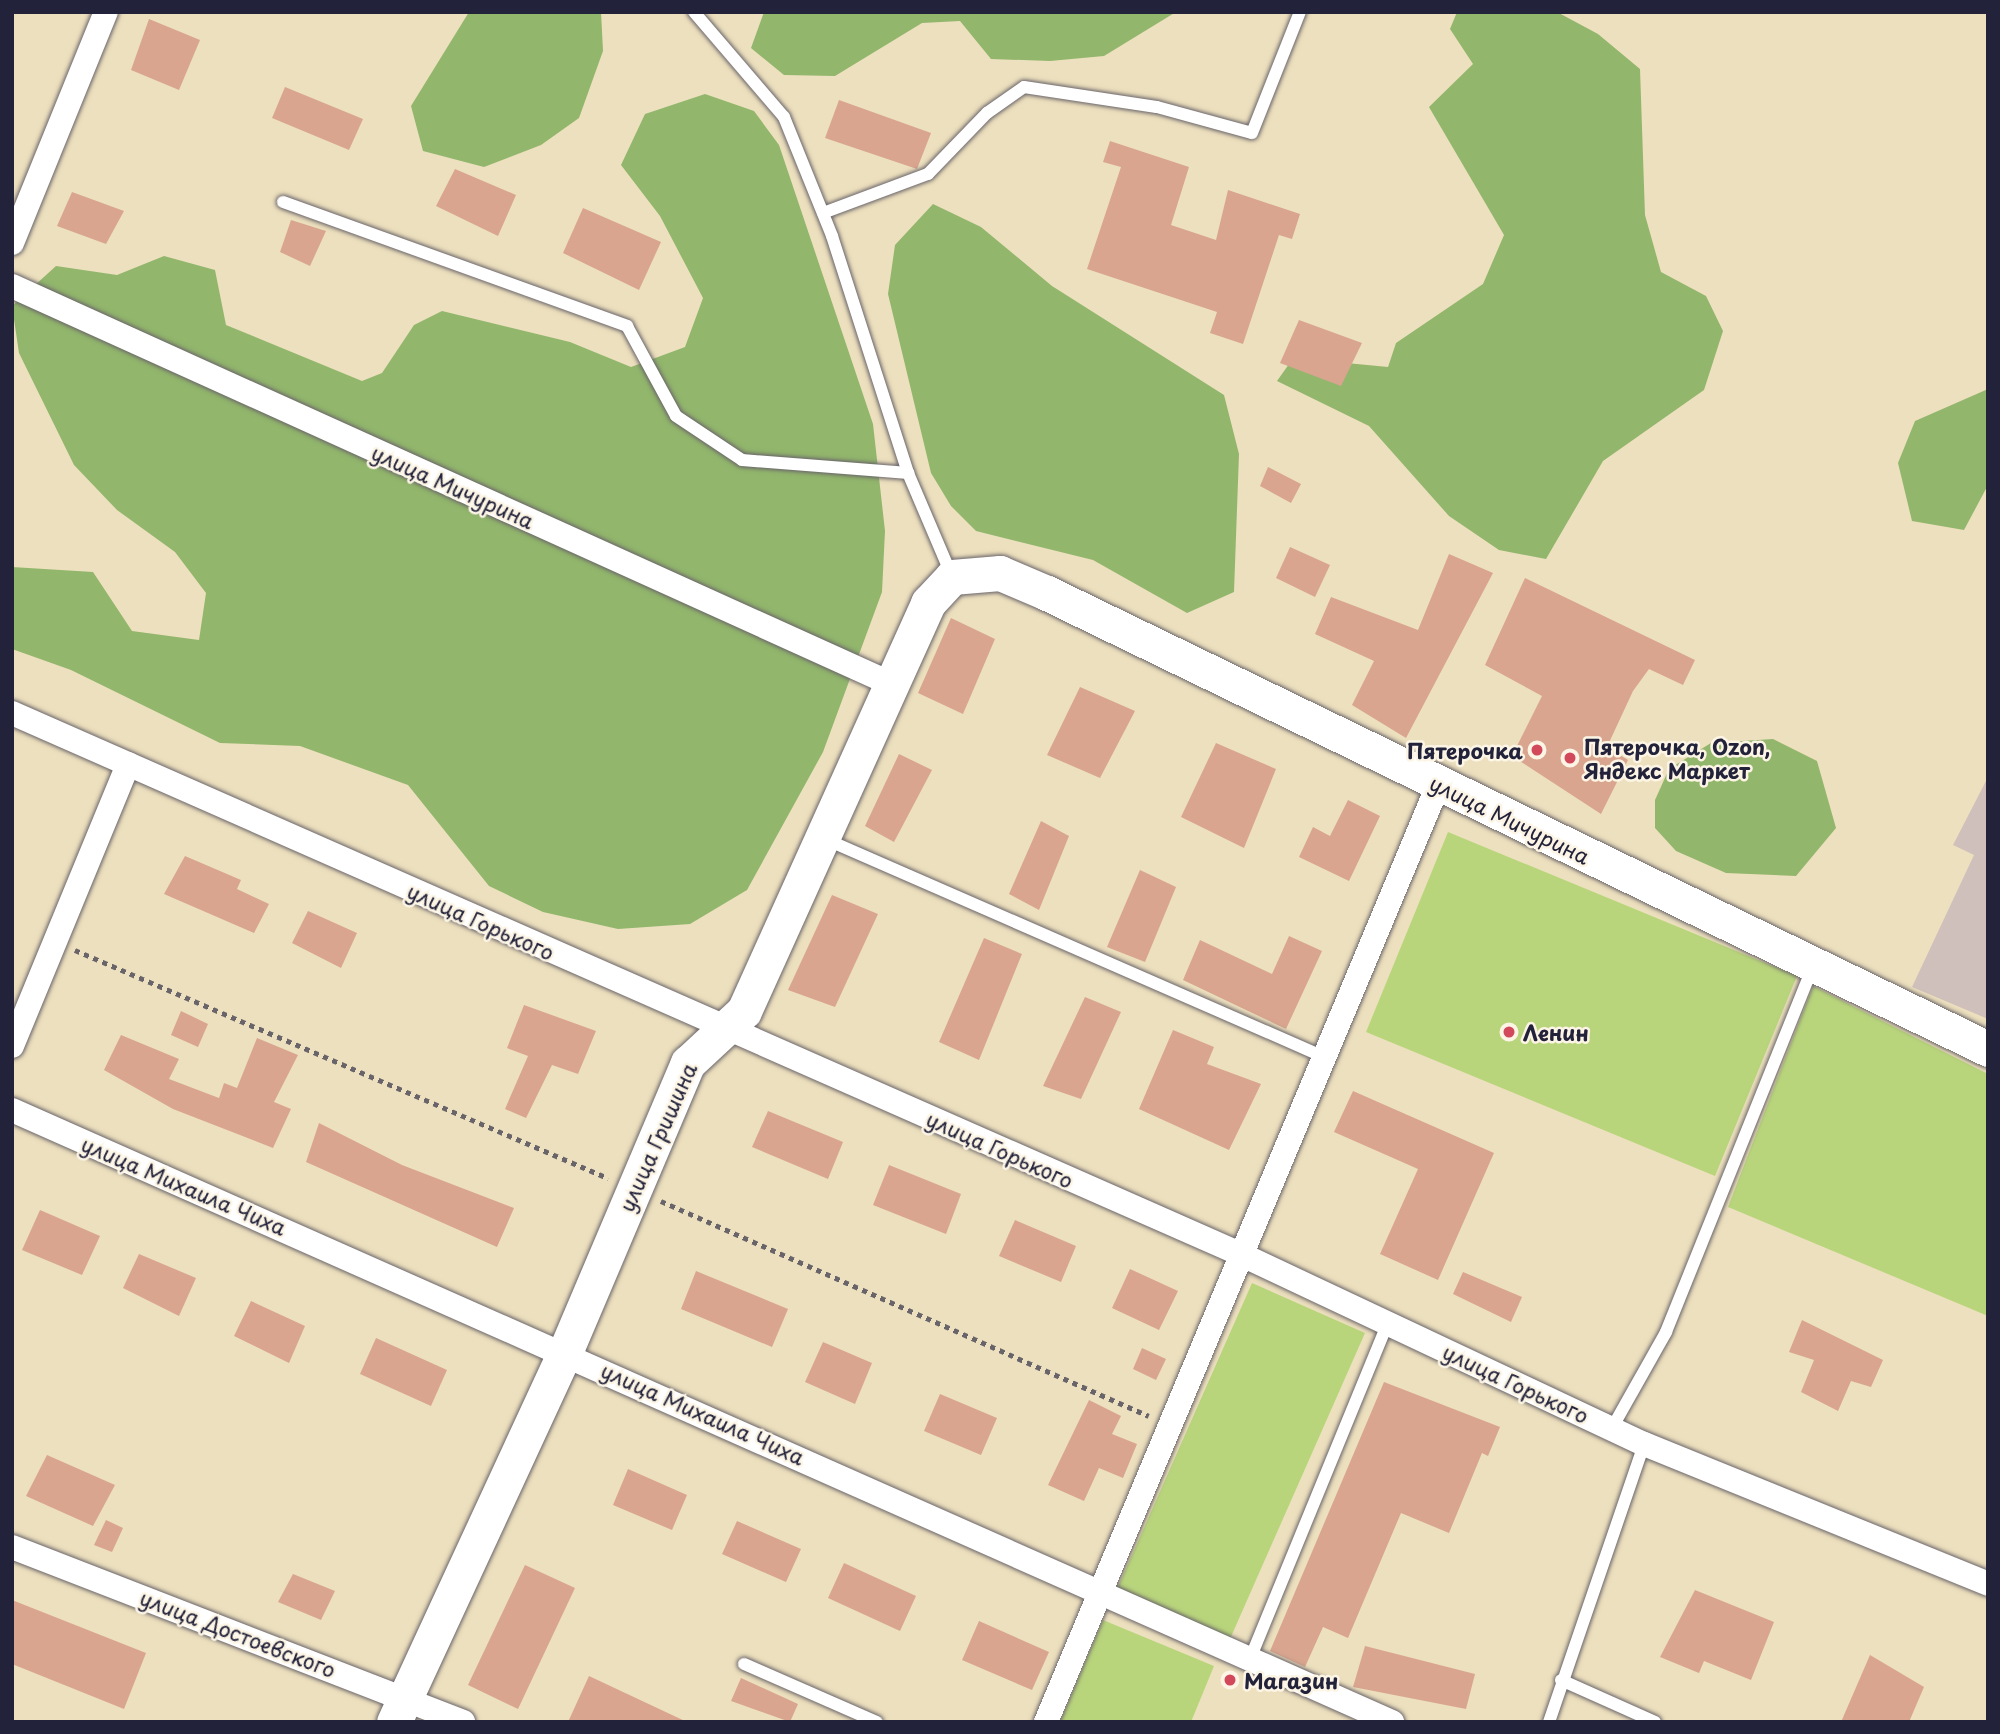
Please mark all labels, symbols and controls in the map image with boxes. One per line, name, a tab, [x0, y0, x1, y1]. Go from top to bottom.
street label: улица Мичурина	[367, 439, 539, 533]
place label: Пятерочка, Ozon, Яндекс Маркет	[1584, 733, 1770, 783]
place label: Пятерочка	[1407, 737, 1523, 763]
marker: Пятерочка	[1529, 742, 1545, 758]
marker: Пятерочка, Ozon, Яндекс Маркет	[1562, 750, 1578, 766]
street label: улица Мичурина	[1425, 769, 1595, 869]
street label: улица Горького	[403, 877, 559, 965]
place label: Ленин	[1523, 1019, 1589, 1045]
marker: Ленин	[1501, 1024, 1517, 1040]
street label: улица Гришина	[613, 1058, 701, 1216]
street label: улица Горького	[922, 1105, 1078, 1193]
street label: улица Михаила Чиха	[77, 1130, 291, 1240]
street label: улица Горького	[1439, 1338, 1593, 1428]
street label: улица Михаила Чиха	[596, 1356, 810, 1470]
street label: улица Достоевского	[136, 1584, 340, 1682]
place label: Магазин	[1244, 1667, 1338, 1693]
marker: Магазин	[1222, 1672, 1238, 1688]

